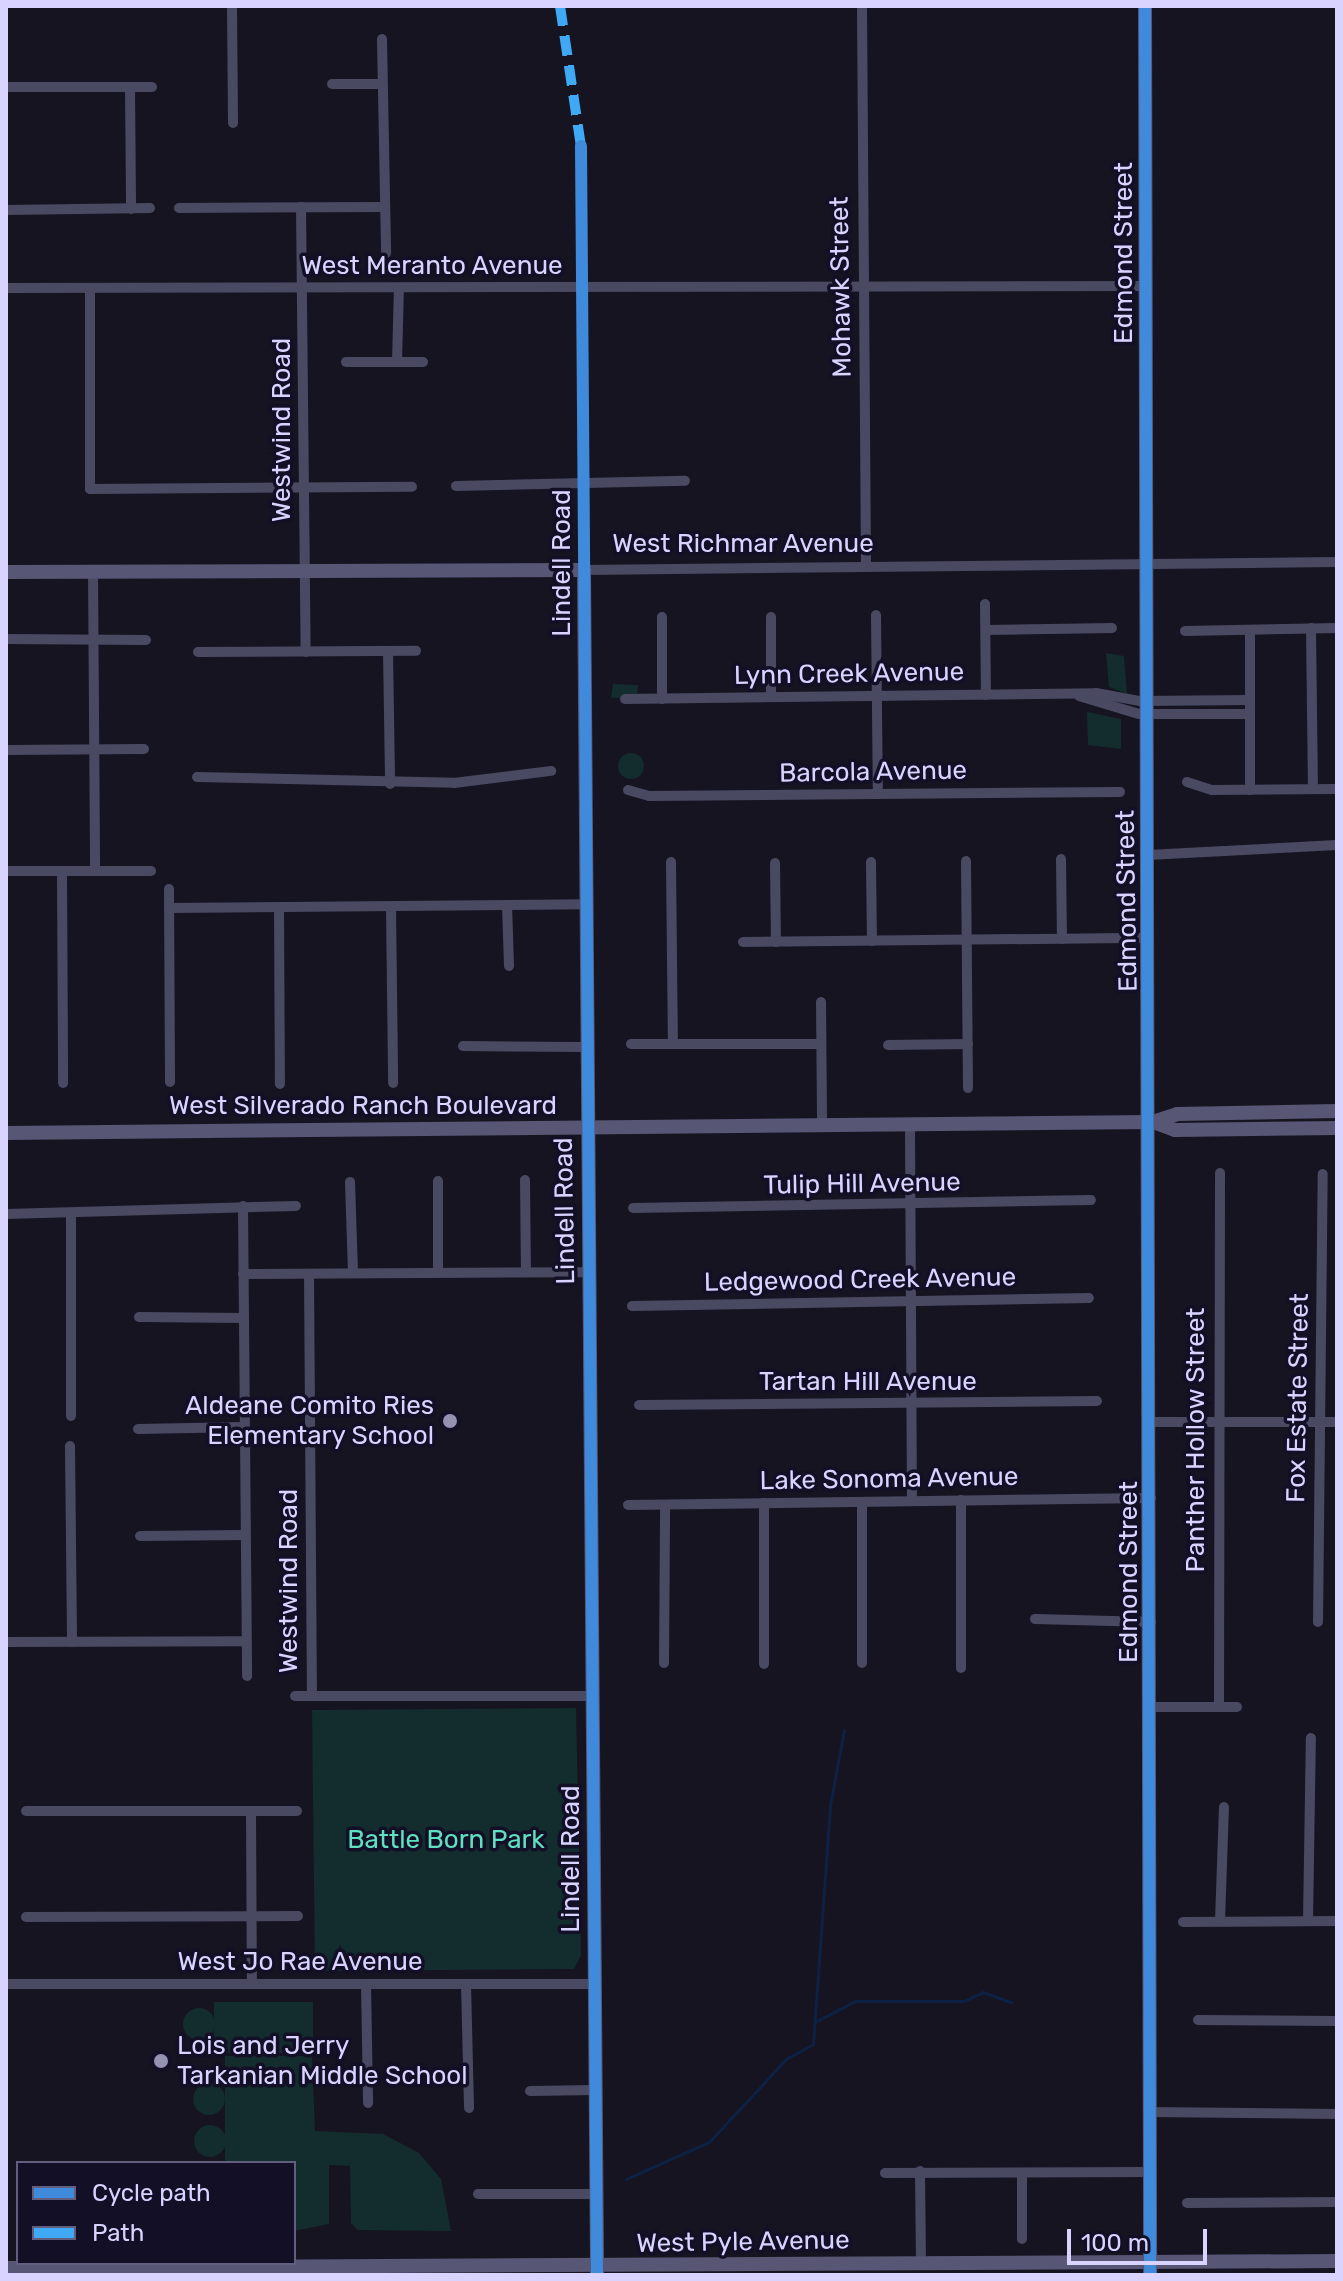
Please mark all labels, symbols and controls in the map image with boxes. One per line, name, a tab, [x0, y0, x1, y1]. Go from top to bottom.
street label: Edmond Street	[1108, 162, 1140, 344]
street label: Mohawk Street	[824, 196, 858, 378]
street label: West Meranto Avenue	[301, 250, 563, 282]
street label: Westwind Road	[266, 338, 298, 522]
street label: Lindell Road	[546, 489, 578, 637]
street label: West Richmar Avenue	[612, 528, 874, 560]
street label: Lynn Creek Avenue	[733, 656, 965, 692]
street label: Barcola Avenue	[778, 755, 968, 789]
street label: Edmond Street	[1110, 810, 1144, 992]
street label: West Silverado Ranch Boulevard	[169, 1090, 557, 1122]
street label: Lindell Road	[548, 1137, 582, 1285]
street label: Tulip Hill Avenue	[763, 1167, 961, 1201]
street label: Ledgewood Creek Avenue	[703, 1262, 1017, 1298]
street label: Fox Estate Street	[1281, 1293, 1315, 1503]
street label: Panther Hollow Street	[1180, 1307, 1212, 1573]
street label: Tartan Hill Avenue	[759, 1366, 977, 1398]
place label: Aldeane Comito Ries Elementary School	[185, 1390, 434, 1452]
marker: Aldeane Comito Ries Elementary School	[441, 1412, 459, 1430]
street label: Lake Sonoma Avenue	[759, 1461, 1019, 1497]
street label: Edmond Street	[1113, 1481, 1145, 1663]
street label: Westwind Road	[273, 1489, 305, 1673]
street label: Lindell Road	[555, 1785, 587, 1933]
park label: Battle Born Park	[347, 1824, 545, 1856]
street label: West Jo Rae Avenue	[177, 1946, 423, 1978]
place label: Lois and Jerry Tarkanian Middle School	[177, 2030, 468, 2092]
marker: Lois and Jerry Tarkanian Middle School	[152, 2052, 170, 2070]
legend	[16, 2161, 296, 2265]
text: Cycle path	[92, 2179, 211, 2207]
scale bar	[1071, 2213, 1211, 2263]
text: Path	[92, 2219, 144, 2247]
street label: West Pyle Avenue	[636, 2225, 850, 2259]
text: 100 m	[1081, 2229, 1149, 2257]

